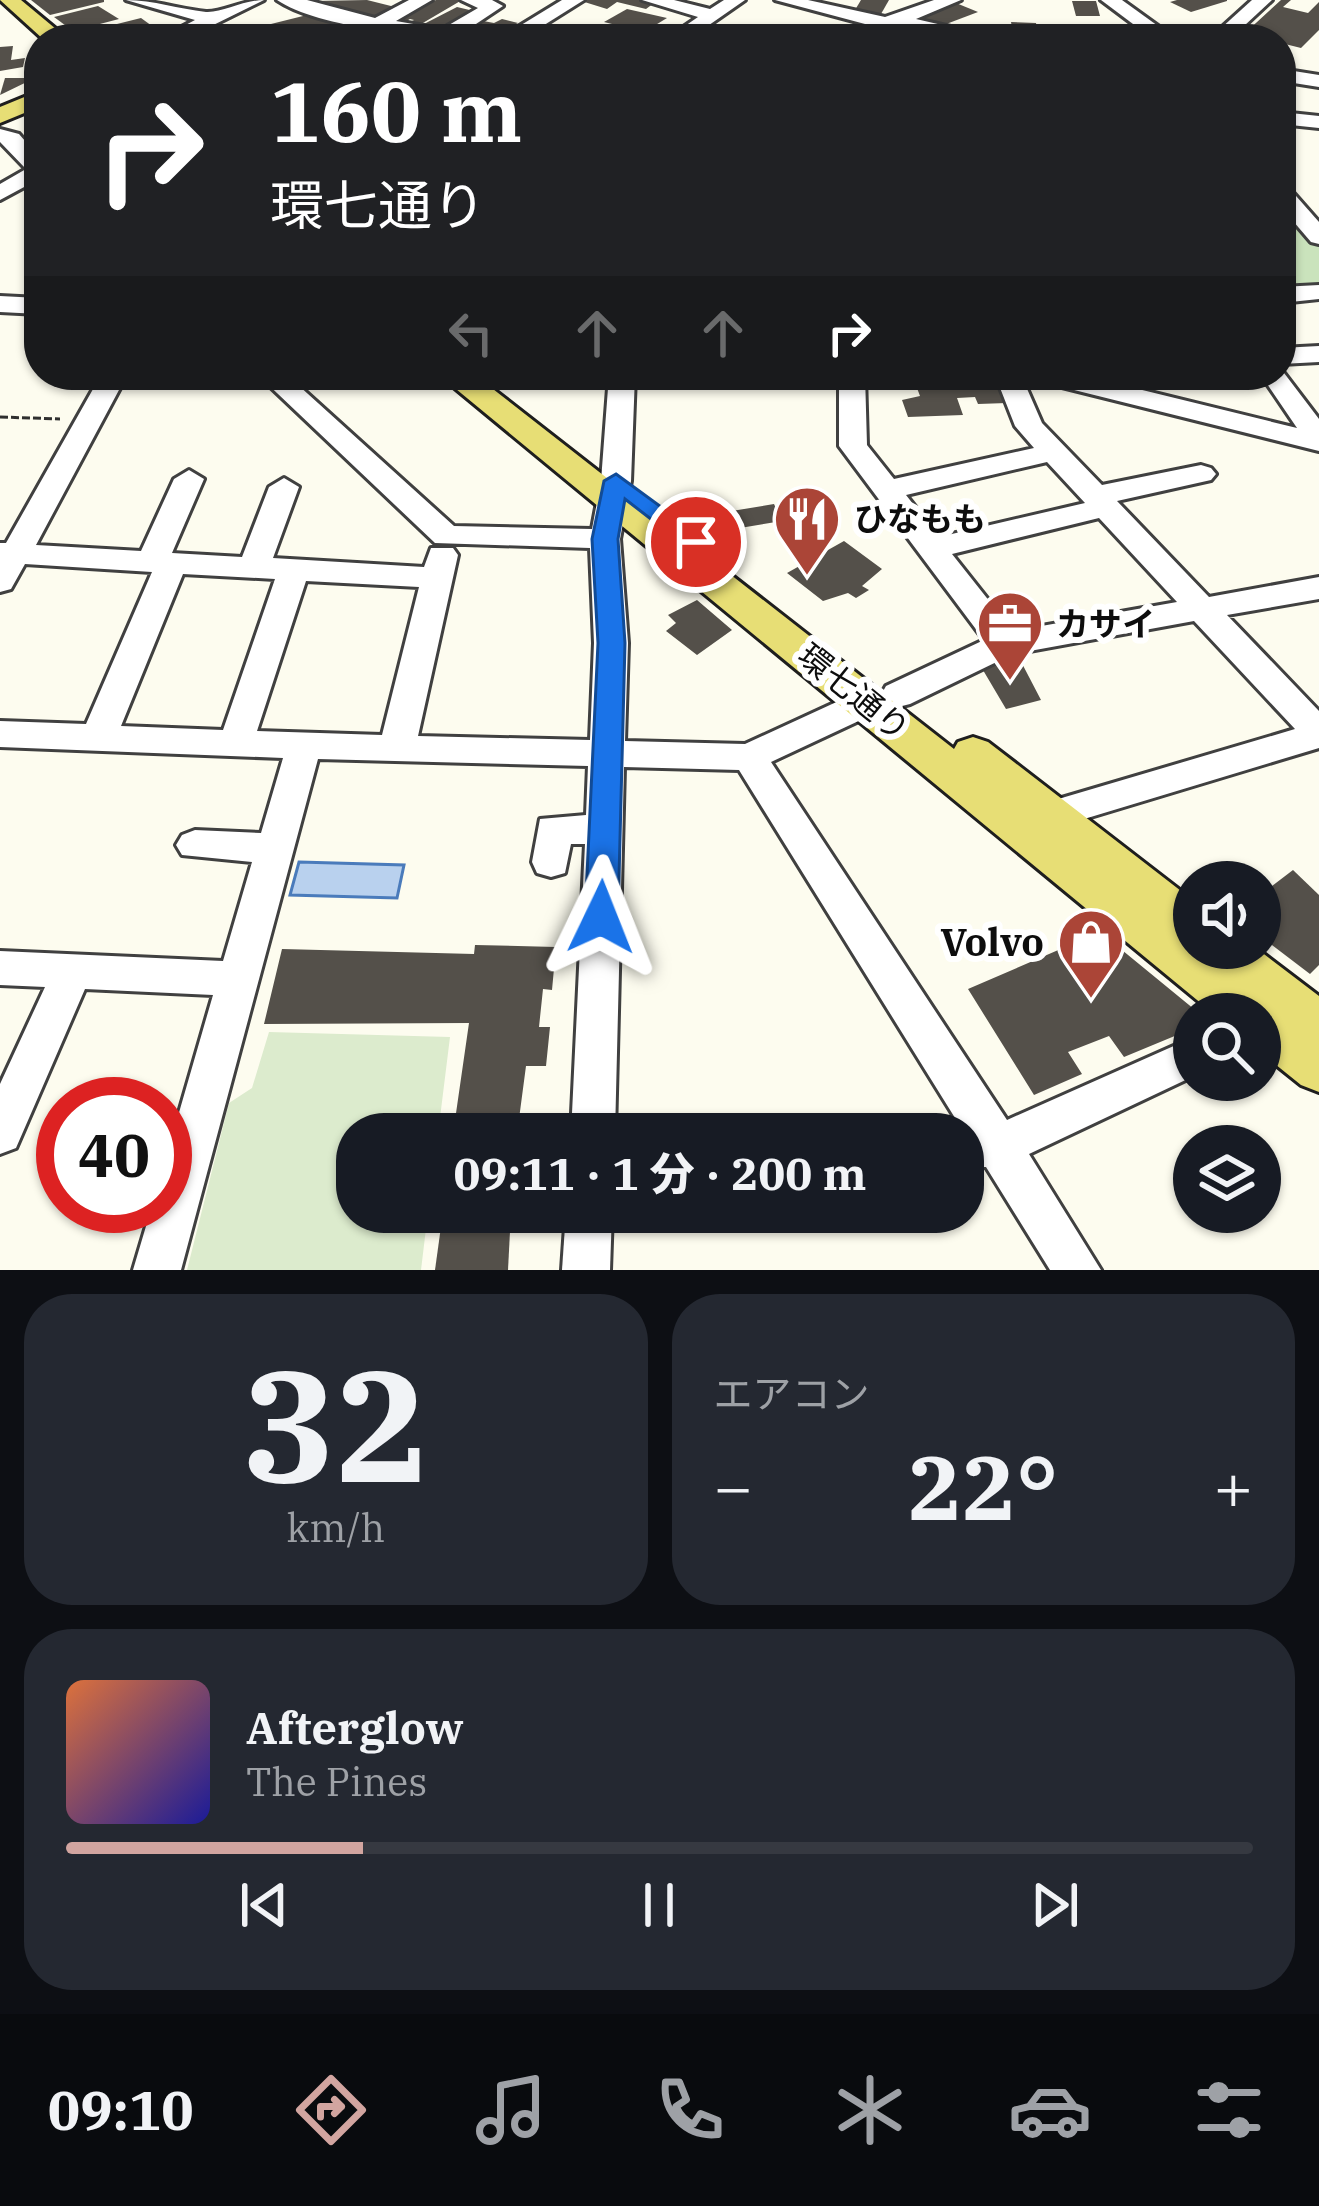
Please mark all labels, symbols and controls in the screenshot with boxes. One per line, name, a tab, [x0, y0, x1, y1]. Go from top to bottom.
text: 160 m	[270, 56, 522, 165]
icon: right	[72, 72, 228, 228]
text: 環七通り	[270, 170, 486, 240]
icon: left	[438, 300, 504, 366]
icon: ahead	[564, 300, 630, 366]
icon: ahead	[690, 300, 756, 366]
icon: right	[816, 300, 882, 366]
restaurant icon: ひなもも	[772, 484, 842, 578]
pin	[645, 491, 747, 593]
place label: ひなもも	[854, 497, 986, 540]
icon: arrive	[663, 509, 729, 575]
office icon: カサイ	[975, 589, 1045, 683]
place label: カサイ	[1056, 602, 1155, 645]
street label: 環七通り	[789, 633, 919, 750]
position arrow	[538, 854, 664, 980]
map controls	[1173, 861, 1281, 1233]
button: sound	[1173, 861, 1281, 969]
shop icon: Volvo	[1056, 907, 1126, 1001]
place label: Volvo	[940, 916, 1044, 967]
button: search	[1173, 993, 1281, 1101]
speed limit sign: 40	[36, 1077, 192, 1233]
button: layers	[1173, 1125, 1281, 1233]
text: 09:11 · 1 分 · 200 m	[453, 1144, 867, 1202]
text: 32	[242, 1322, 429, 1525]
text: エアコン	[714, 1368, 870, 1419]
text: 22°	[908, 1428, 1058, 1545]
text: −	[714, 1443, 753, 1529]
text: +	[1213, 1443, 1253, 1529]
text: km/h	[286, 1502, 385, 1553]
text: Afterglow	[246, 1698, 464, 1756]
text: The Pines	[246, 1756, 427, 1807]
icon: previous	[231, 1872, 297, 1938]
icon: pause	[626, 1872, 692, 1938]
icon: next	[1022, 1872, 1088, 1938]
icon: directions	[289, 2068, 373, 2152]
icon: music	[469, 2068, 553, 2152]
icon: phone	[648, 2068, 732, 2152]
icon: climate	[828, 2068, 912, 2152]
icon: car	[1008, 2068, 1092, 2152]
icon: filters	[1187, 2068, 1271, 2152]
text: 09:10	[48, 2075, 194, 2145]

